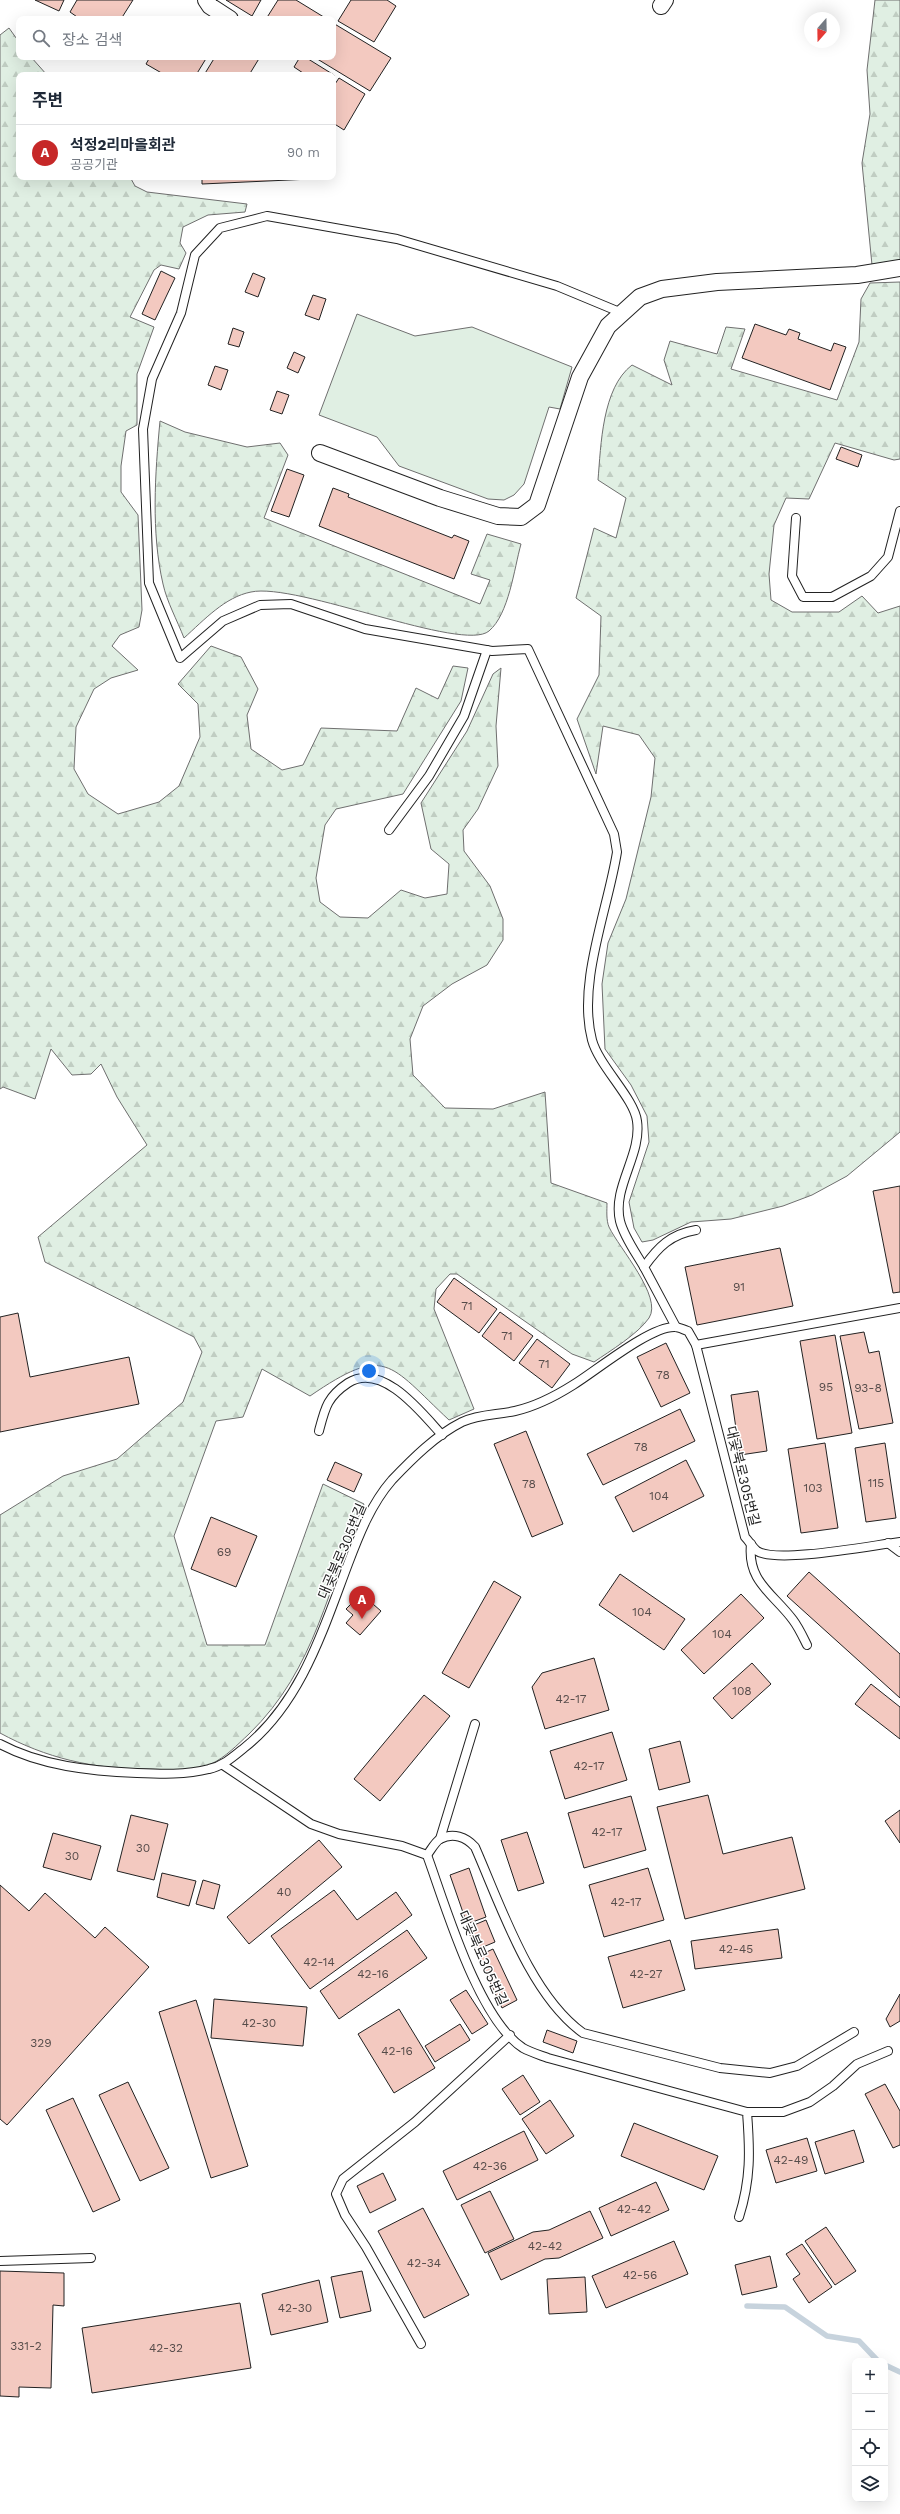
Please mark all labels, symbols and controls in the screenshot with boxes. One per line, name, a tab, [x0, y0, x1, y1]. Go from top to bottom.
north arrow	[804, 12, 840, 48]
search box	[16, 16, 336, 60]
icon: search	[30, 27, 52, 49]
text: 장소 검색	[62, 31, 122, 49]
text: 주변	[32, 90, 63, 110]
text: 석정2리마을회관	[70, 136, 176, 154]
text: A	[41, 145, 49, 160]
text: 90 m	[287, 145, 320, 160]
text: 공공기관	[70, 157, 118, 172]
house number: 91	[733, 1280, 745, 1294]
house number: 71	[461, 1299, 473, 1313]
house number: 71	[501, 1329, 513, 1343]
house number: 71	[538, 1357, 550, 1371]
your location	[359, 1361, 379, 1381]
house number: 78	[656, 1368, 670, 1382]
house number: 95	[819, 1380, 833, 1394]
house number: 93-8	[854, 1381, 882, 1395]
street label: 대곶북로305번길	[723, 1424, 763, 1528]
house number: 78	[634, 1440, 648, 1454]
house number: 115	[868, 1476, 884, 1490]
house number: 78	[522, 1477, 536, 1491]
house number: 103	[804, 1481, 822, 1495]
house number: 104	[649, 1489, 669, 1503]
street label: 대곶북로305번길	[315, 1501, 369, 1601]
house number: 69	[217, 1545, 231, 1559]
pin: A	[349, 1586, 375, 1619]
house number: 104	[632, 1605, 652, 1619]
house number: 104	[712, 1627, 732, 1641]
house number: 108	[732, 1684, 752, 1698]
house number: 42-17	[555, 1692, 587, 1706]
house number: 42-17	[573, 1759, 605, 1773]
house number: 42-17	[591, 1825, 623, 1839]
house number: 30	[136, 1841, 150, 1855]
house number: 30	[65, 1849, 79, 1863]
house number: 40	[277, 1885, 291, 1899]
house number: 42-17	[610, 1895, 642, 1909]
street label: 대곶북로305번길	[455, 1908, 511, 2008]
house number: 42-45	[719, 1942, 753, 1956]
house number: 42-14	[303, 1955, 335, 1969]
house number: 42-16	[357, 1967, 389, 1981]
house number: 42-27	[629, 1967, 663, 1981]
house number: 42-30	[242, 2016, 276, 2030]
house number: 329	[30, 2036, 52, 2050]
house number: 42-16	[381, 2044, 413, 2058]
house number: 42-49	[774, 2153, 808, 2167]
house number: 42-36	[473, 2159, 507, 2173]
house number: 42-42	[617, 2202, 651, 2216]
house number: 42-42	[528, 2239, 562, 2253]
house number: 42-34	[407, 2256, 441, 2270]
house number: 42-56	[623, 2268, 657, 2282]
house number: 42-30	[278, 2301, 312, 2315]
house number: 331-2	[10, 2339, 42, 2353]
house number: 42-32	[149, 2341, 183, 2355]
map controls	[852, 2358, 888, 2502]
button: +	[852, 2358, 888, 2394]
button: −	[852, 2394, 888, 2430]
button: locate	[852, 2430, 888, 2466]
button: layers	[852, 2466, 888, 2502]

